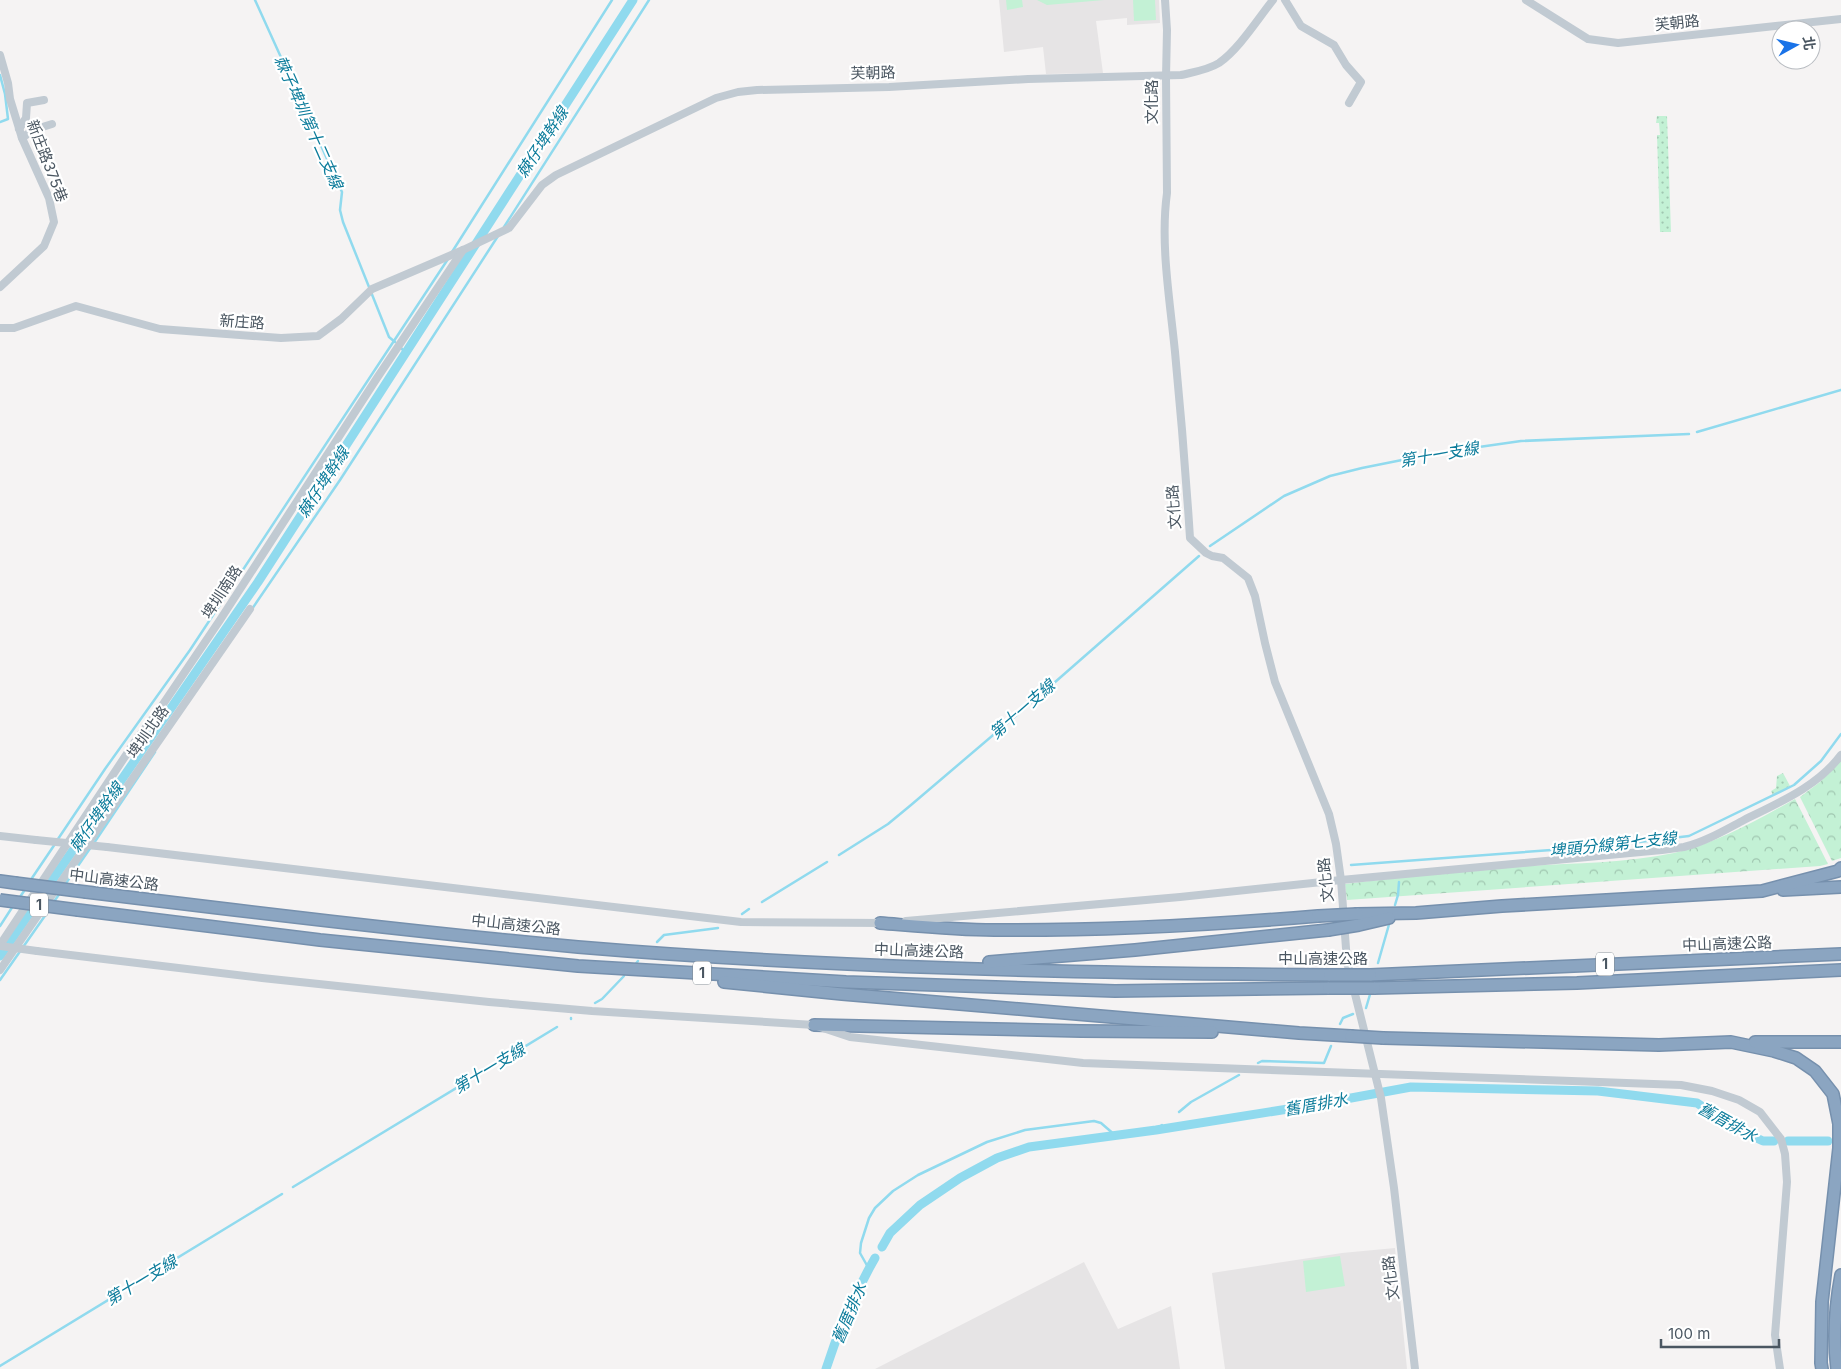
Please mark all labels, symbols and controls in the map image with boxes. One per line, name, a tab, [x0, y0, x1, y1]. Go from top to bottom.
street label: 芙朝路	[1654, 11, 1700, 34]
north arrow	[1771, 20, 1821, 70]
text: 北	[1800, 35, 1819, 51]
water label: 棘子埤圳第十二支線	[271, 52, 348, 194]
street label: 芙朝路	[850, 63, 896, 82]
street label: 文化路	[1142, 79, 1161, 125]
water label: 棘仔埤幹線	[512, 101, 573, 181]
street label: 新庄路375巷	[23, 117, 72, 205]
street label: 新庄路	[219, 310, 265, 333]
water label: 第十一支線	[1398, 437, 1482, 471]
water label: 棘仔埤幹線	[293, 441, 354, 521]
street label: 文化路	[1162, 484, 1185, 530]
street label: 埤圳南路	[197, 561, 246, 622]
water label: 第十一支線	[985, 674, 1060, 743]
street label: 埤圳北路	[123, 702, 173, 762]
water label: 棘仔埤幹線	[65, 777, 128, 856]
water label: 埤頭分線第七支線	[1548, 827, 1680, 861]
street label: 文化路	[1314, 857, 1337, 903]
street label: 中山高速公路	[68, 865, 160, 894]
road number: 1	[30, 894, 48, 916]
street label: 中山高速公路	[470, 910, 562, 939]
street label: 中山高速公路	[1682, 932, 1772, 955]
street label: 中山高速公路	[874, 939, 964, 962]
street label: 中山高速公路	[1278, 949, 1368, 968]
road number: 1	[1596, 952, 1614, 976]
road number: 1	[693, 961, 711, 984]
water label: 第十一支線	[450, 1038, 530, 1097]
water label: 舊厝排水	[1283, 1088, 1350, 1119]
water label: 舊厝排水	[1695, 1098, 1762, 1147]
water label: 第十一支線	[102, 1250, 182, 1309]
street label: 文化路	[1378, 1255, 1403, 1302]
water label: 舊厝排水	[827, 1279, 871, 1346]
scale bar	[1661, 1316, 1778, 1348]
text: 100 m	[1668, 1324, 1710, 1343]

